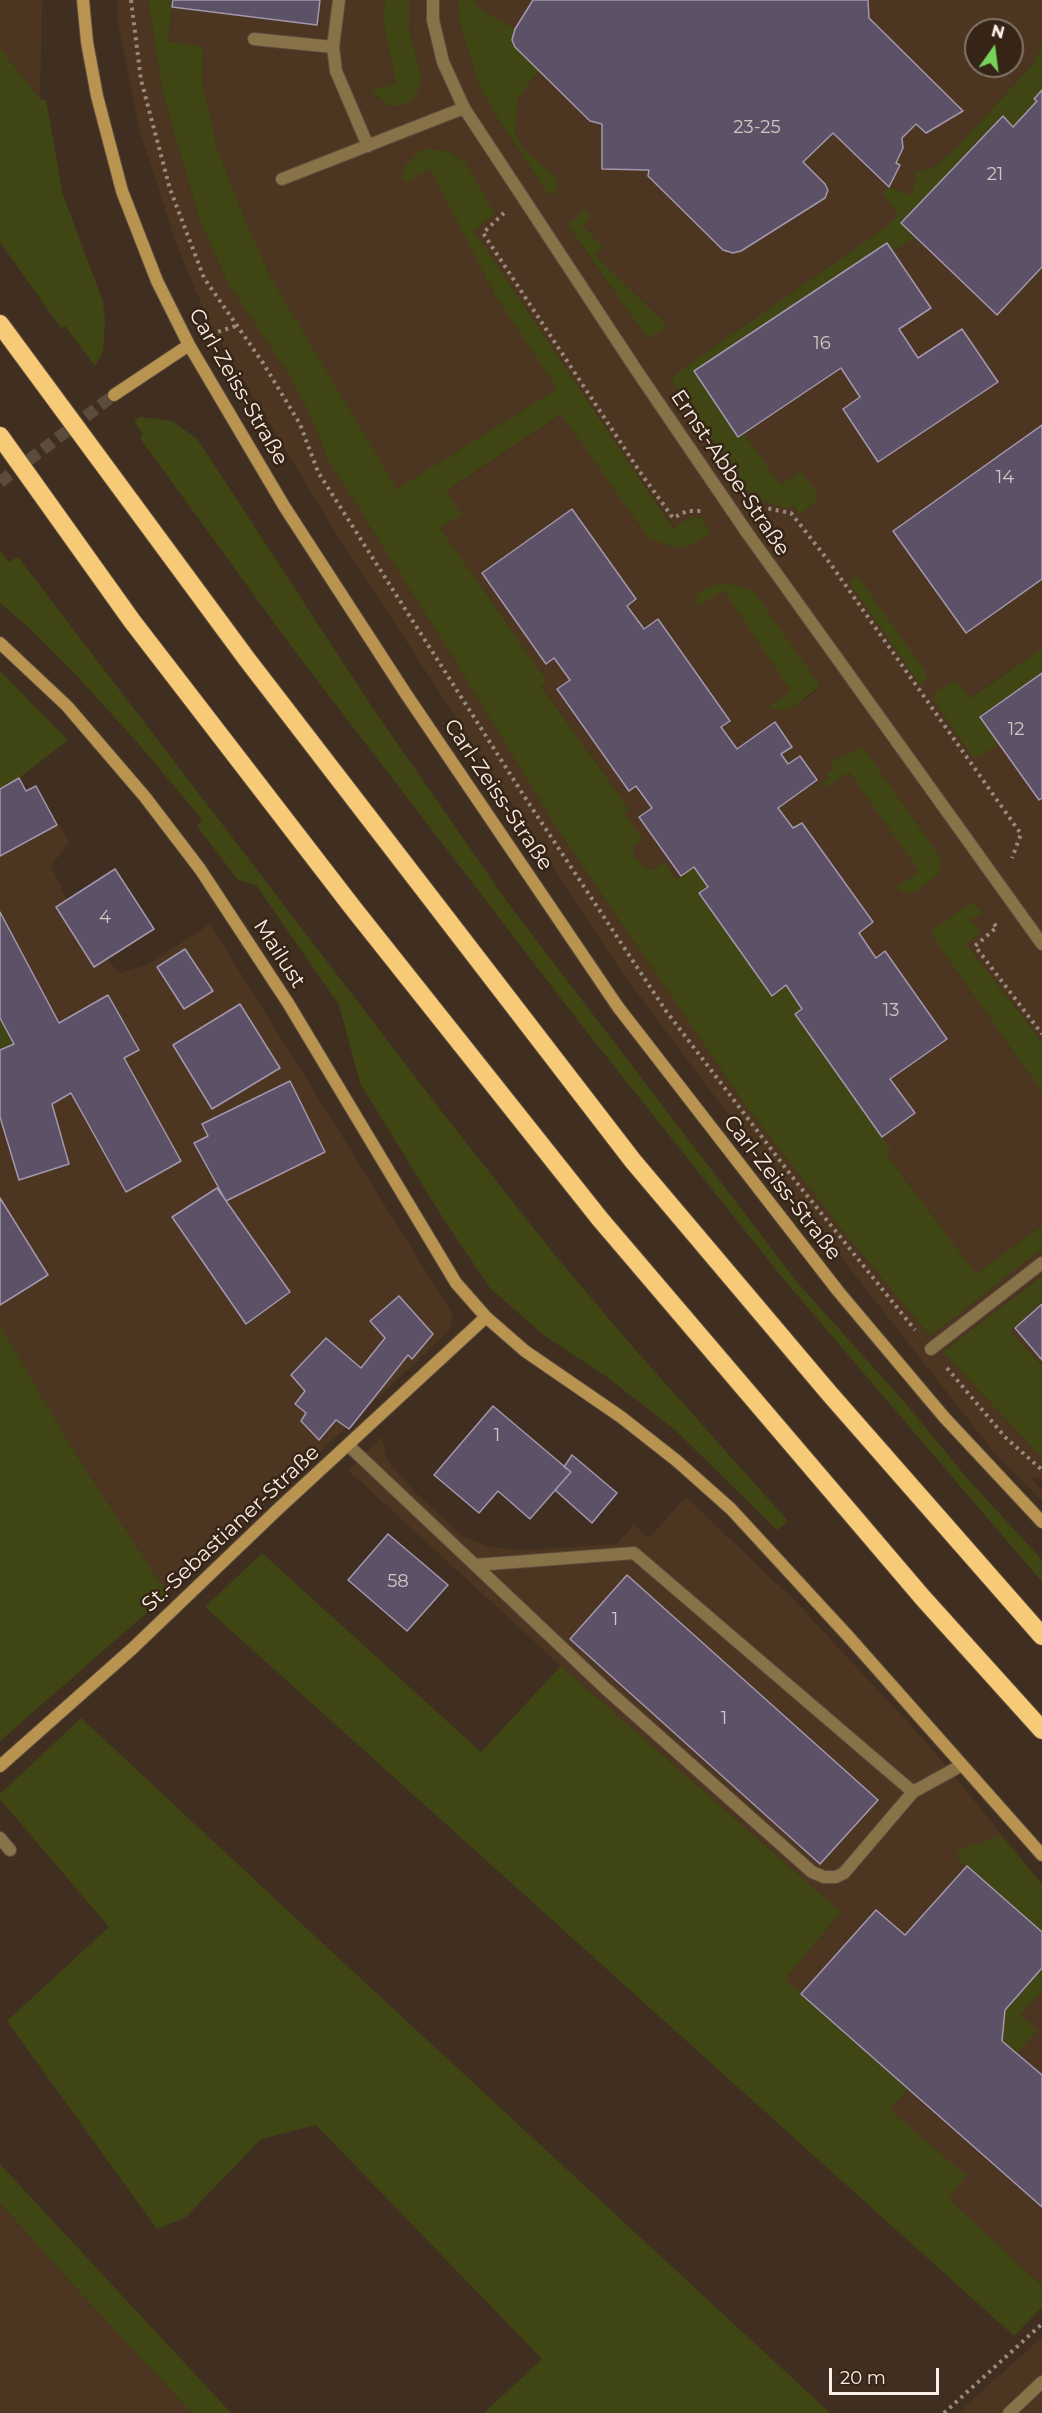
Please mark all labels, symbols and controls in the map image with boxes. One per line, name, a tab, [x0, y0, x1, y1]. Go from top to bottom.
north arrow	[964, 18, 1024, 78]
text: N	[989, 21, 1007, 43]
house number: 23-25	[733, 117, 781, 139]
house number: 21	[987, 164, 1003, 186]
street label: Carl-Zeiss-Straße	[183, 304, 293, 470]
house number: 16	[813, 333, 831, 355]
street label: Ernst-Abbe-Straße	[665, 385, 795, 561]
house number: 14	[996, 467, 1014, 489]
street label: Carl-Zeiss-Straße	[438, 715, 558, 875]
house number: 12	[1008, 719, 1024, 741]
house number: 4	[99, 907, 111, 929]
street label: Mailust	[248, 915, 310, 993]
house number: 13	[883, 1000, 899, 1022]
street label: Carl-Zeiss-Straße	[718, 1111, 846, 1265]
house number: 1	[494, 1425, 500, 1447]
street label: St.-Sebastianer-Straße	[137, 1440, 325, 1618]
house number: 58	[387, 1571, 409, 1593]
house number: 1	[612, 1609, 618, 1631]
house number: 1	[721, 1708, 727, 1730]
scale bar	[832, 2356, 942, 2394]
text: 20 m	[840, 2367, 886, 2389]

